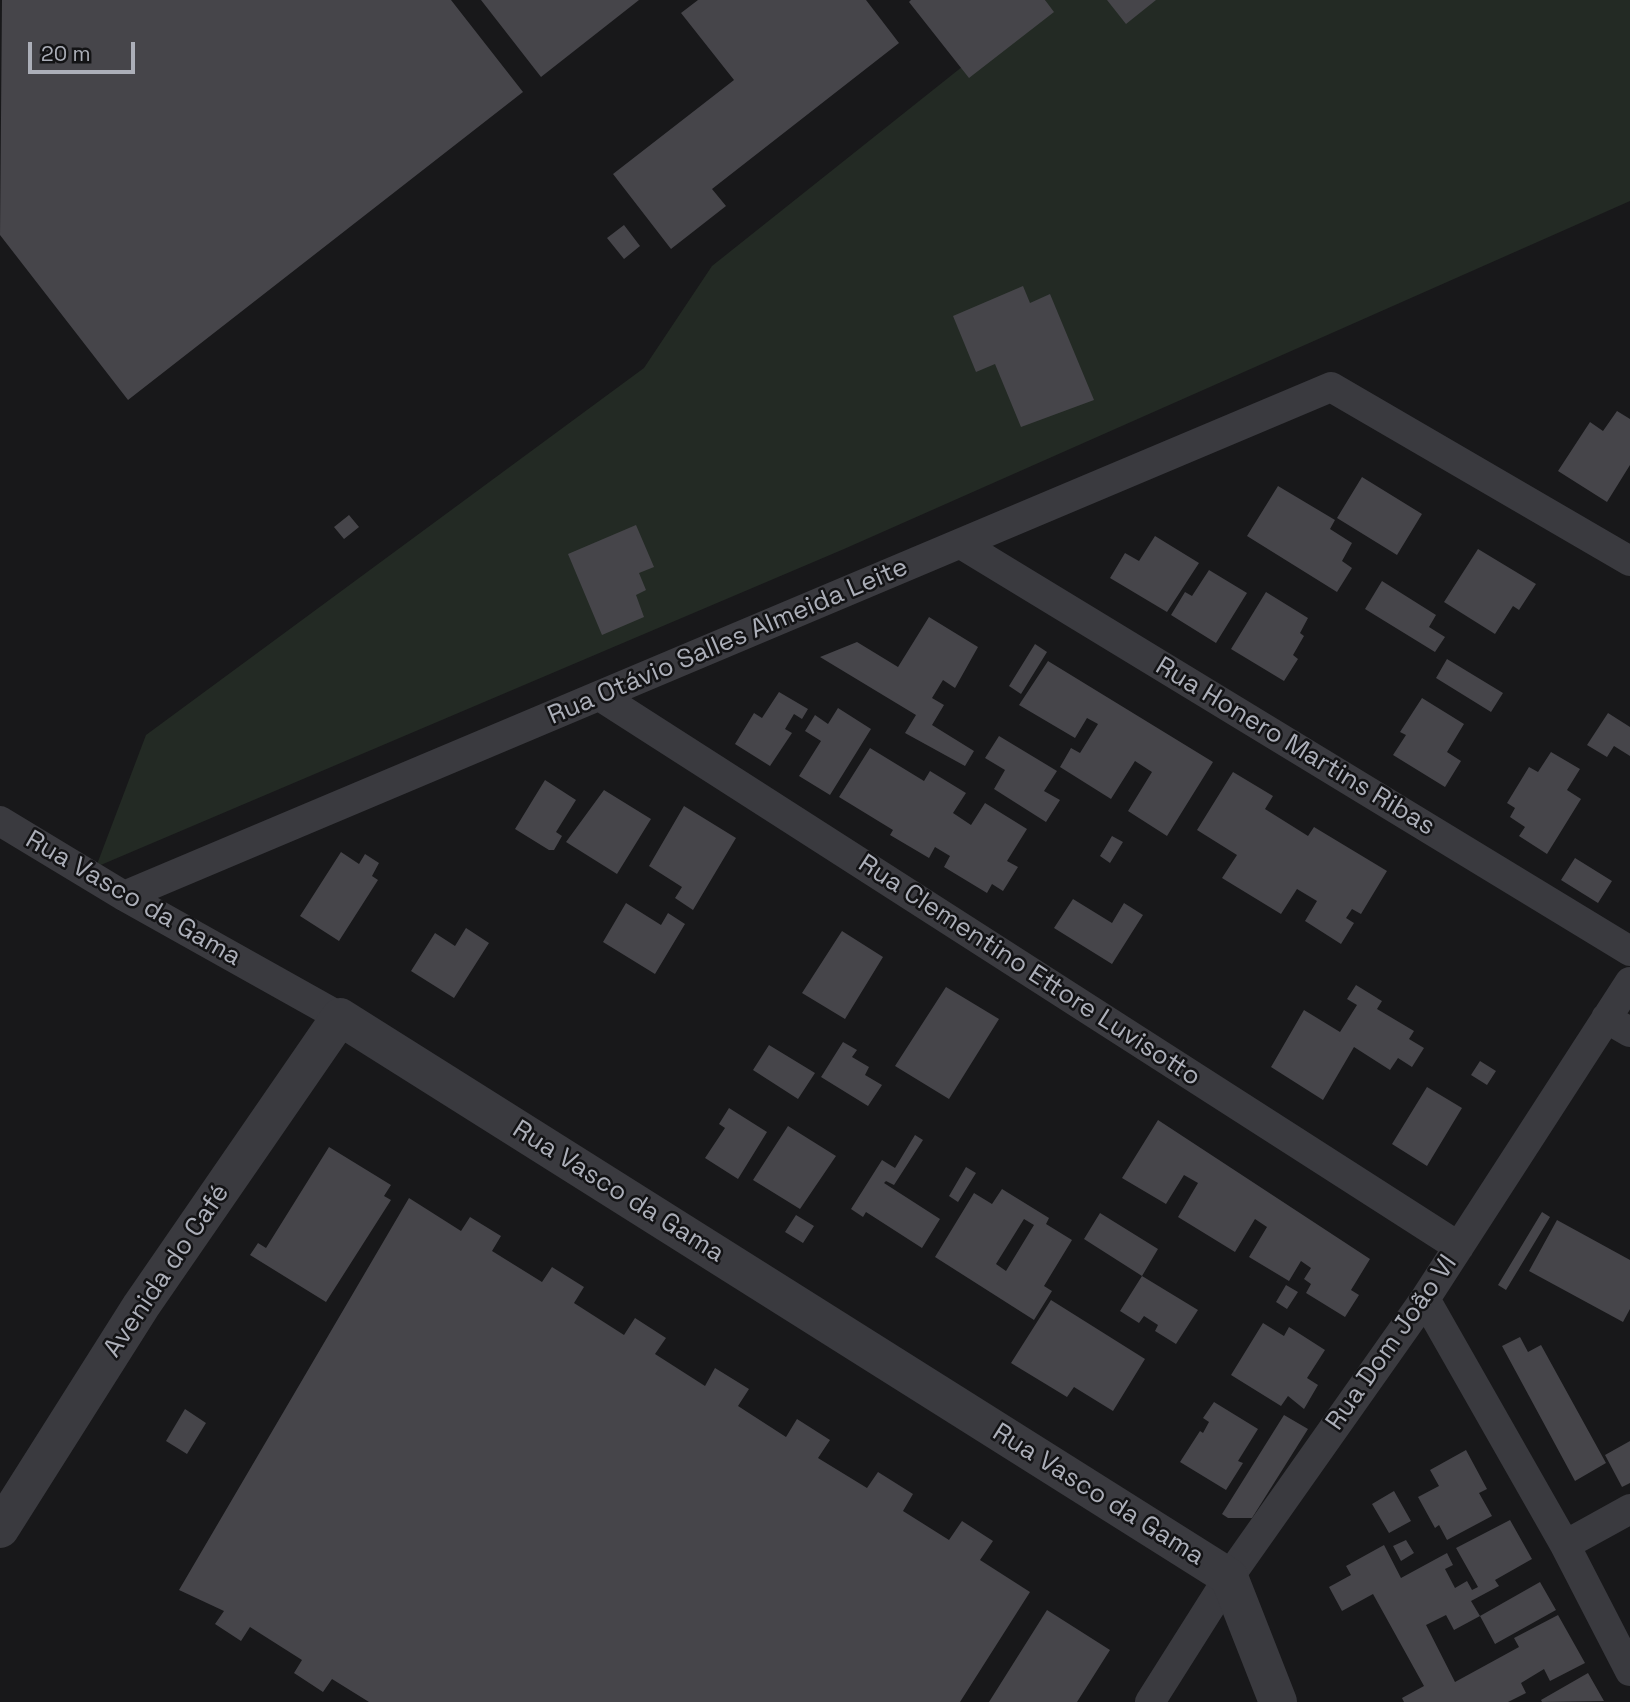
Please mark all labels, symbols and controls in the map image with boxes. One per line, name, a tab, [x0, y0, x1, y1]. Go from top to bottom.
scale bar	[32, 28, 138, 72]
text: 20 m	[41, 40, 91, 67]
street label: Rua Otávio Salles Almeida Leite	[543, 552, 913, 732]
street label: Rua Honero Martins Ribas	[1150, 651, 1440, 843]
street label: Rua Vasco da Gama	[20, 825, 246, 973]
street label: Rua Clementino Ettore Luvisotto	[852, 849, 1206, 1093]
street label: Rua Vasco da Gama	[506, 1114, 730, 1270]
street label: Avenida do Café	[98, 1179, 236, 1363]
street label: Rua Dom João VI	[1320, 1249, 1464, 1437]
street label: Rua Vasco da Gama	[986, 1417, 1210, 1573]

